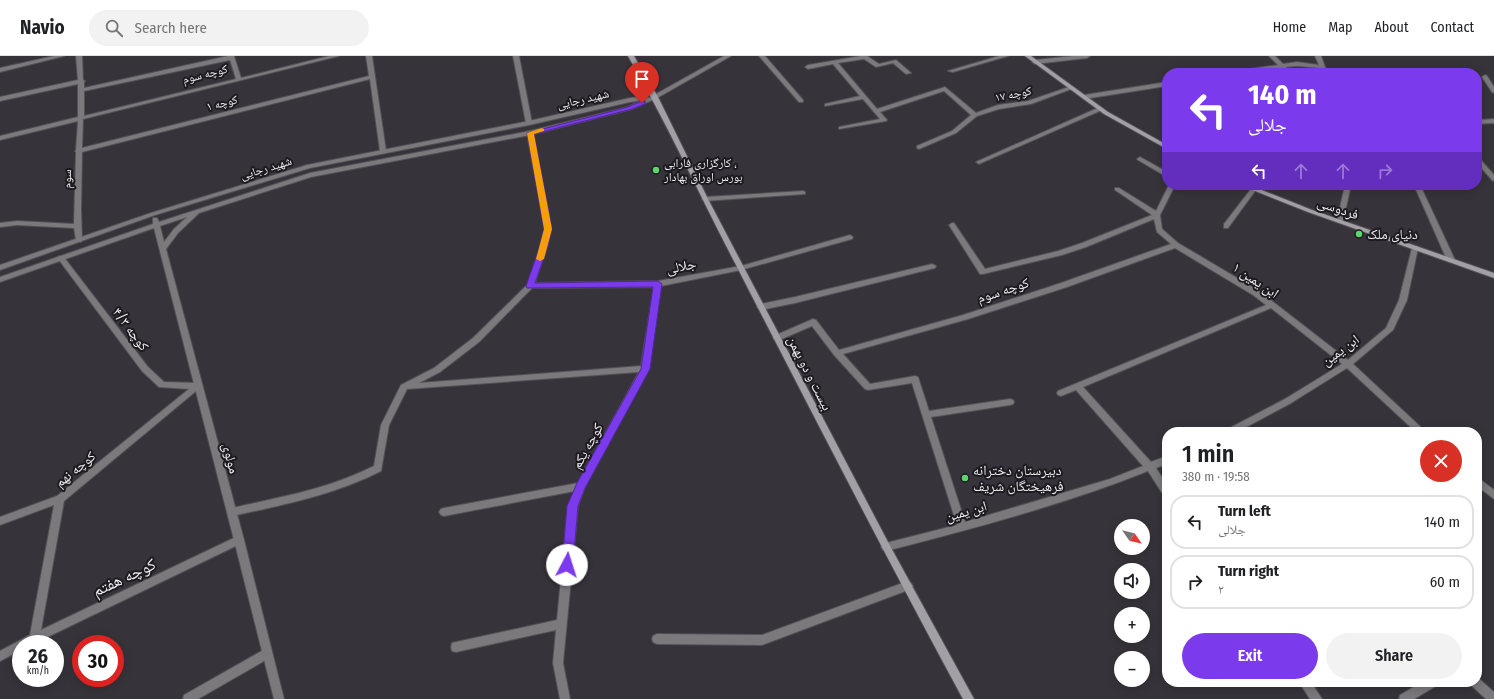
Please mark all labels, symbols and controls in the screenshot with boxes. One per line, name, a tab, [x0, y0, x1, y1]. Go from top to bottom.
search box	[89, 10, 369, 46]
text: Navio	[20, 16, 65, 39]
icon: search	[103, 17, 125, 39]
text: Search here	[135, 19, 207, 37]
text: Home	[1273, 19, 1306, 36]
text: Map	[1328, 19, 1352, 36]
text: About	[1374, 19, 1409, 36]
text: Contact	[1431, 19, 1474, 36]
street label: کوچه سوم	[181, 62, 229, 87]
pin	[625, 62, 659, 103]
icon: arrive	[631, 68, 653, 90]
text: 140 m	[1248, 78, 1317, 111]
street label: ۱۷ کوچه	[993, 84, 1033, 104]
icon: left	[1182, 84, 1234, 136]
street label: شهید رجایی	[556, 86, 611, 112]
street label: ۱ کوچه	[205, 92, 239, 114]
text: جلالی	[1248, 114, 1287, 136]
street label: شهید رجایی	[239, 154, 294, 183]
place label: کارگزاری فارابی ، بورس اوراق بهادار	[663, 156, 742, 184]
icon: left	[1248, 160, 1270, 182]
icon: ahead	[1290, 160, 1312, 182]
icon: ahead	[1332, 160, 1354, 182]
icon: right	[1374, 160, 1396, 182]
marker: کارگزاری فارابی ، بورس اوراق بهادار	[651, 165, 661, 175]
street label: سوم	[60, 169, 75, 189]
street label: فردوسی	[1315, 193, 1361, 224]
place label: دنیای ملک	[1367, 226, 1418, 243]
marker: دنیای ملک	[1354, 229, 1364, 239]
street label: جلالی	[665, 255, 698, 278]
street label: ابن یمین ۱	[1229, 259, 1282, 302]
street label: کوچه سوم	[975, 274, 1032, 308]
street label: کوچه ۴/۳	[109, 304, 153, 355]
street label: ابن یمین	[1318, 331, 1362, 370]
street label: بیست و دو بهمن	[783, 333, 836, 414]
street label: کوچه یکم	[568, 420, 608, 473]
text: 1 min	[1182, 440, 1234, 468]
button: close	[1420, 440, 1462, 482]
street label: مولوی	[218, 441, 243, 475]
street label: کوچه نهم	[52, 448, 100, 492]
place label: دبیرستان دخترانه فرهیختگان شریف	[973, 462, 1064, 495]
text: 380 m · 19:58	[1182, 469, 1250, 484]
marker: دبیرستان دخترانه فرهیختگان شریف	[960, 473, 970, 483]
street label: ابن یمین	[943, 497, 989, 526]
text: Turn left	[1218, 502, 1271, 520]
icon: left	[1184, 511, 1206, 533]
text: 140 m	[1424, 513, 1460, 531]
north arrow	[1114, 519, 1150, 555]
map controls	[1114, 519, 1150, 687]
text: جلالی	[1218, 522, 1246, 537]
position arrow	[546, 544, 588, 586]
street label: کوچه هفتم	[89, 554, 160, 602]
text: Turn right	[1218, 562, 1279, 580]
button: sound	[1114, 563, 1150, 599]
icon: right	[1184, 571, 1206, 593]
text: 60 m	[1430, 573, 1460, 591]
text: ۲	[1218, 582, 1224, 597]
button: +	[1114, 607, 1150, 643]
button: Exit	[1182, 633, 1318, 679]
button: Share	[1326, 633, 1462, 679]
speed limit sign: 30	[72, 635, 124, 687]
text: 26	[28, 644, 48, 668]
button: −	[1114, 651, 1150, 687]
text: km/h	[27, 665, 49, 677]

